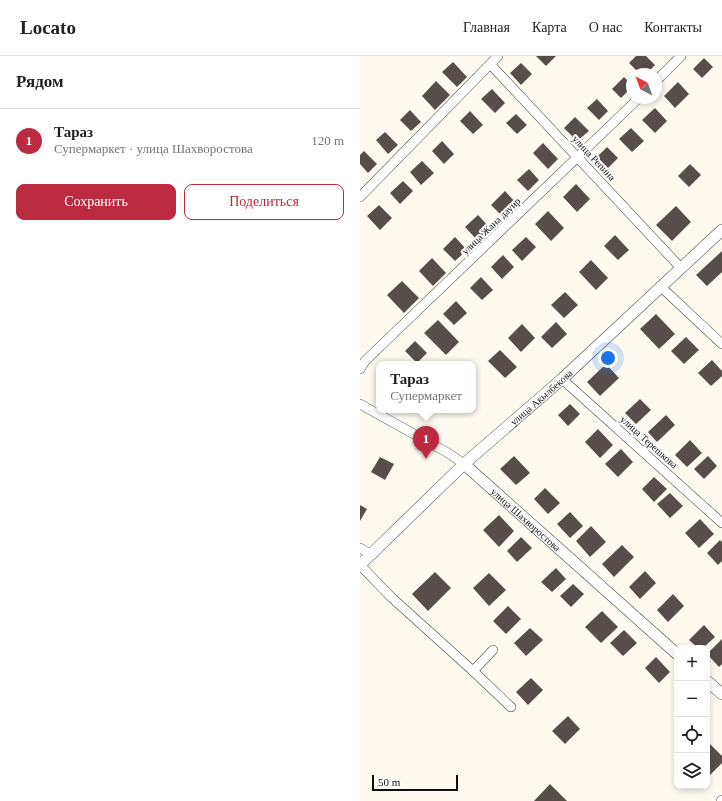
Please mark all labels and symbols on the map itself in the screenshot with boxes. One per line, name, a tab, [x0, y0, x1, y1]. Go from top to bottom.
north arrow	[626, 68, 662, 104]
street label: улица Репина	[570, 133, 618, 183]
street label: улица Жана дауир	[459, 195, 523, 257]
your location	[598, 348, 618, 368]
street label: улица Акылбекова	[508, 367, 575, 427]
street label: улица Терешкова	[618, 414, 680, 471]
pin: 1	[413, 426, 439, 459]
street label: улица Шахворостова	[489, 485, 563, 553]
scale bar	[372, 773, 458, 792]

